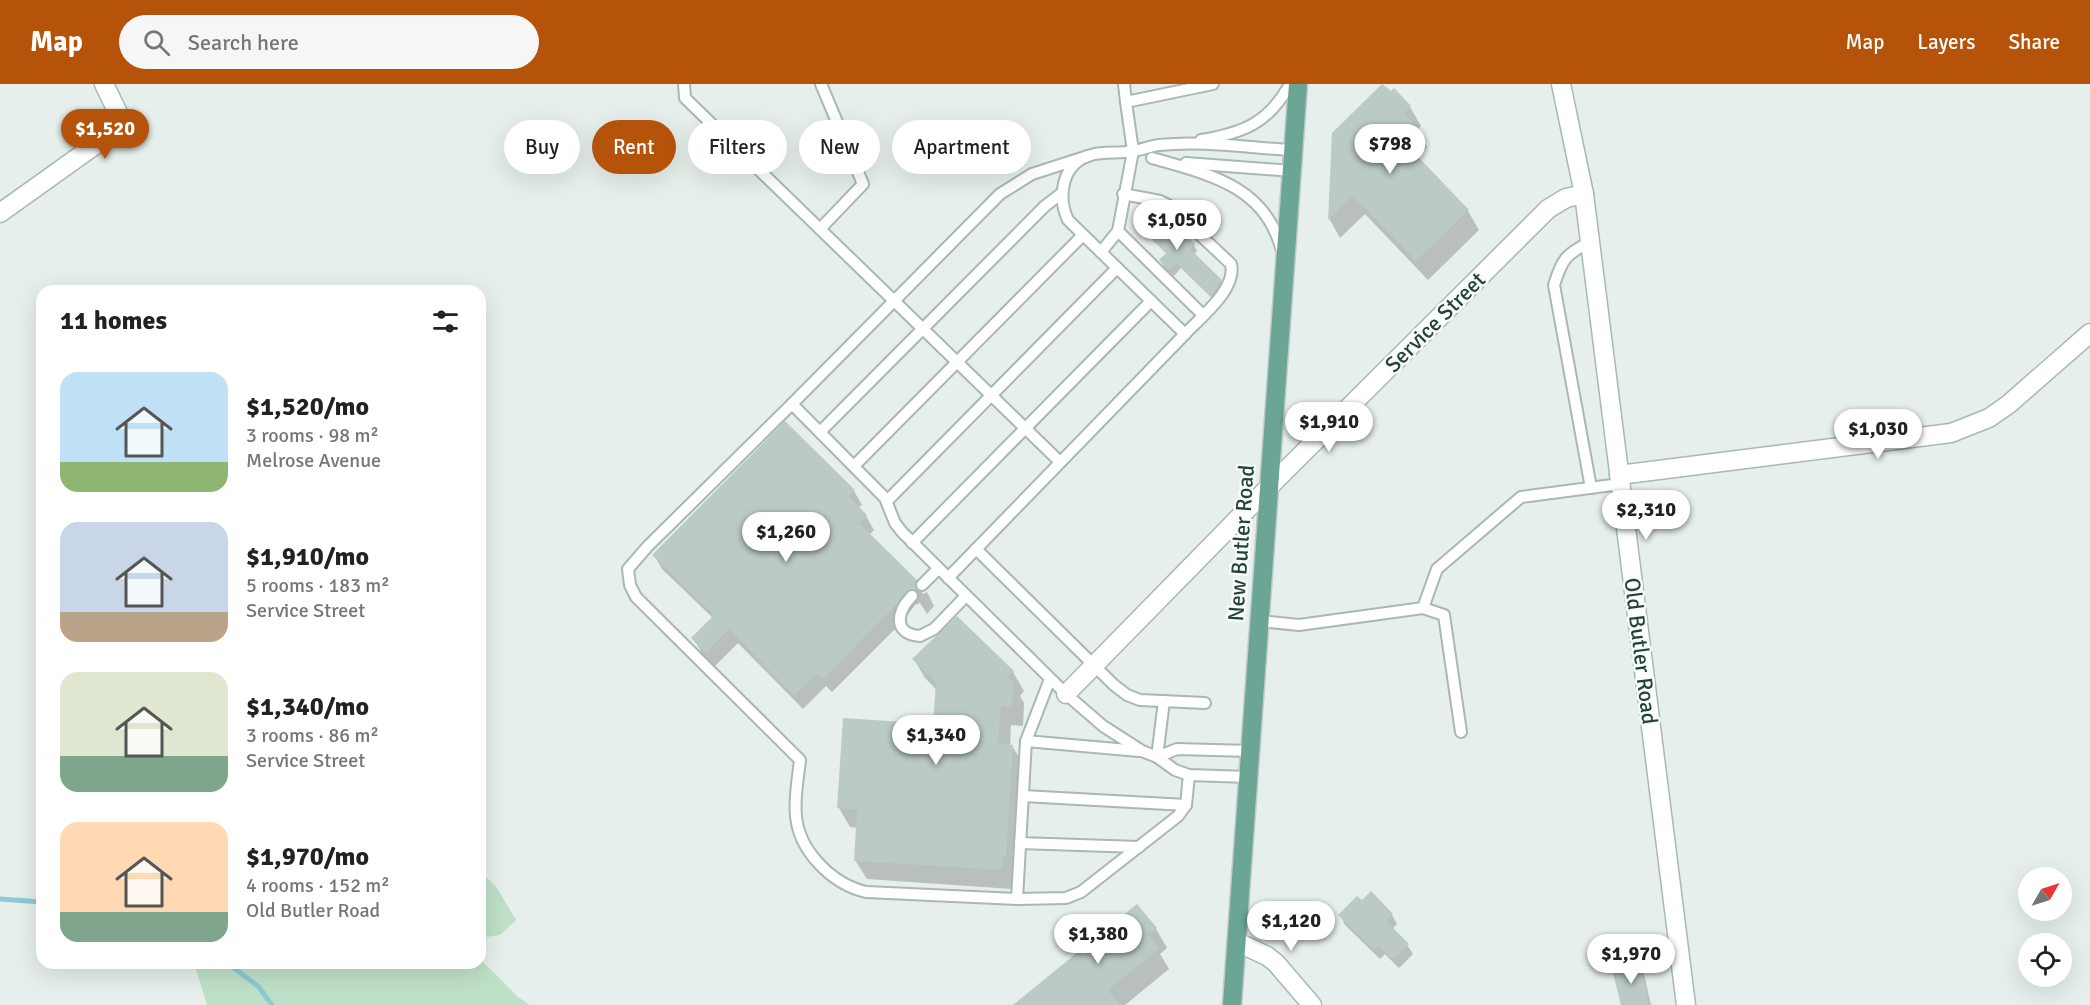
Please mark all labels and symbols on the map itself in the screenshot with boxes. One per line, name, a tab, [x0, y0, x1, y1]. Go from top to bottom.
pin: $1,520	[56, 109, 154, 160]
pin: $798	[1354, 124, 1426, 175]
pin: $1,050	[1128, 200, 1226, 251]
street label: Service Street	[1379, 266, 1491, 378]
pin: $1,910	[1280, 402, 1378, 453]
pin: $1,030	[1829, 409, 1927, 460]
street label: New Butler Road	[1222, 464, 1260, 622]
pin: $2,310	[1597, 490, 1695, 541]
pin: $1,260	[737, 512, 835, 563]
street label: Old Butler Road	[1619, 576, 1663, 726]
pin: $1,340	[887, 715, 985, 766]
north arrow	[2018, 867, 2072, 921]
pin: $1,120	[1242, 901, 1340, 952]
pin: $1,380	[1049, 914, 1147, 965]
pin: $1,970	[1582, 934, 1680, 985]

